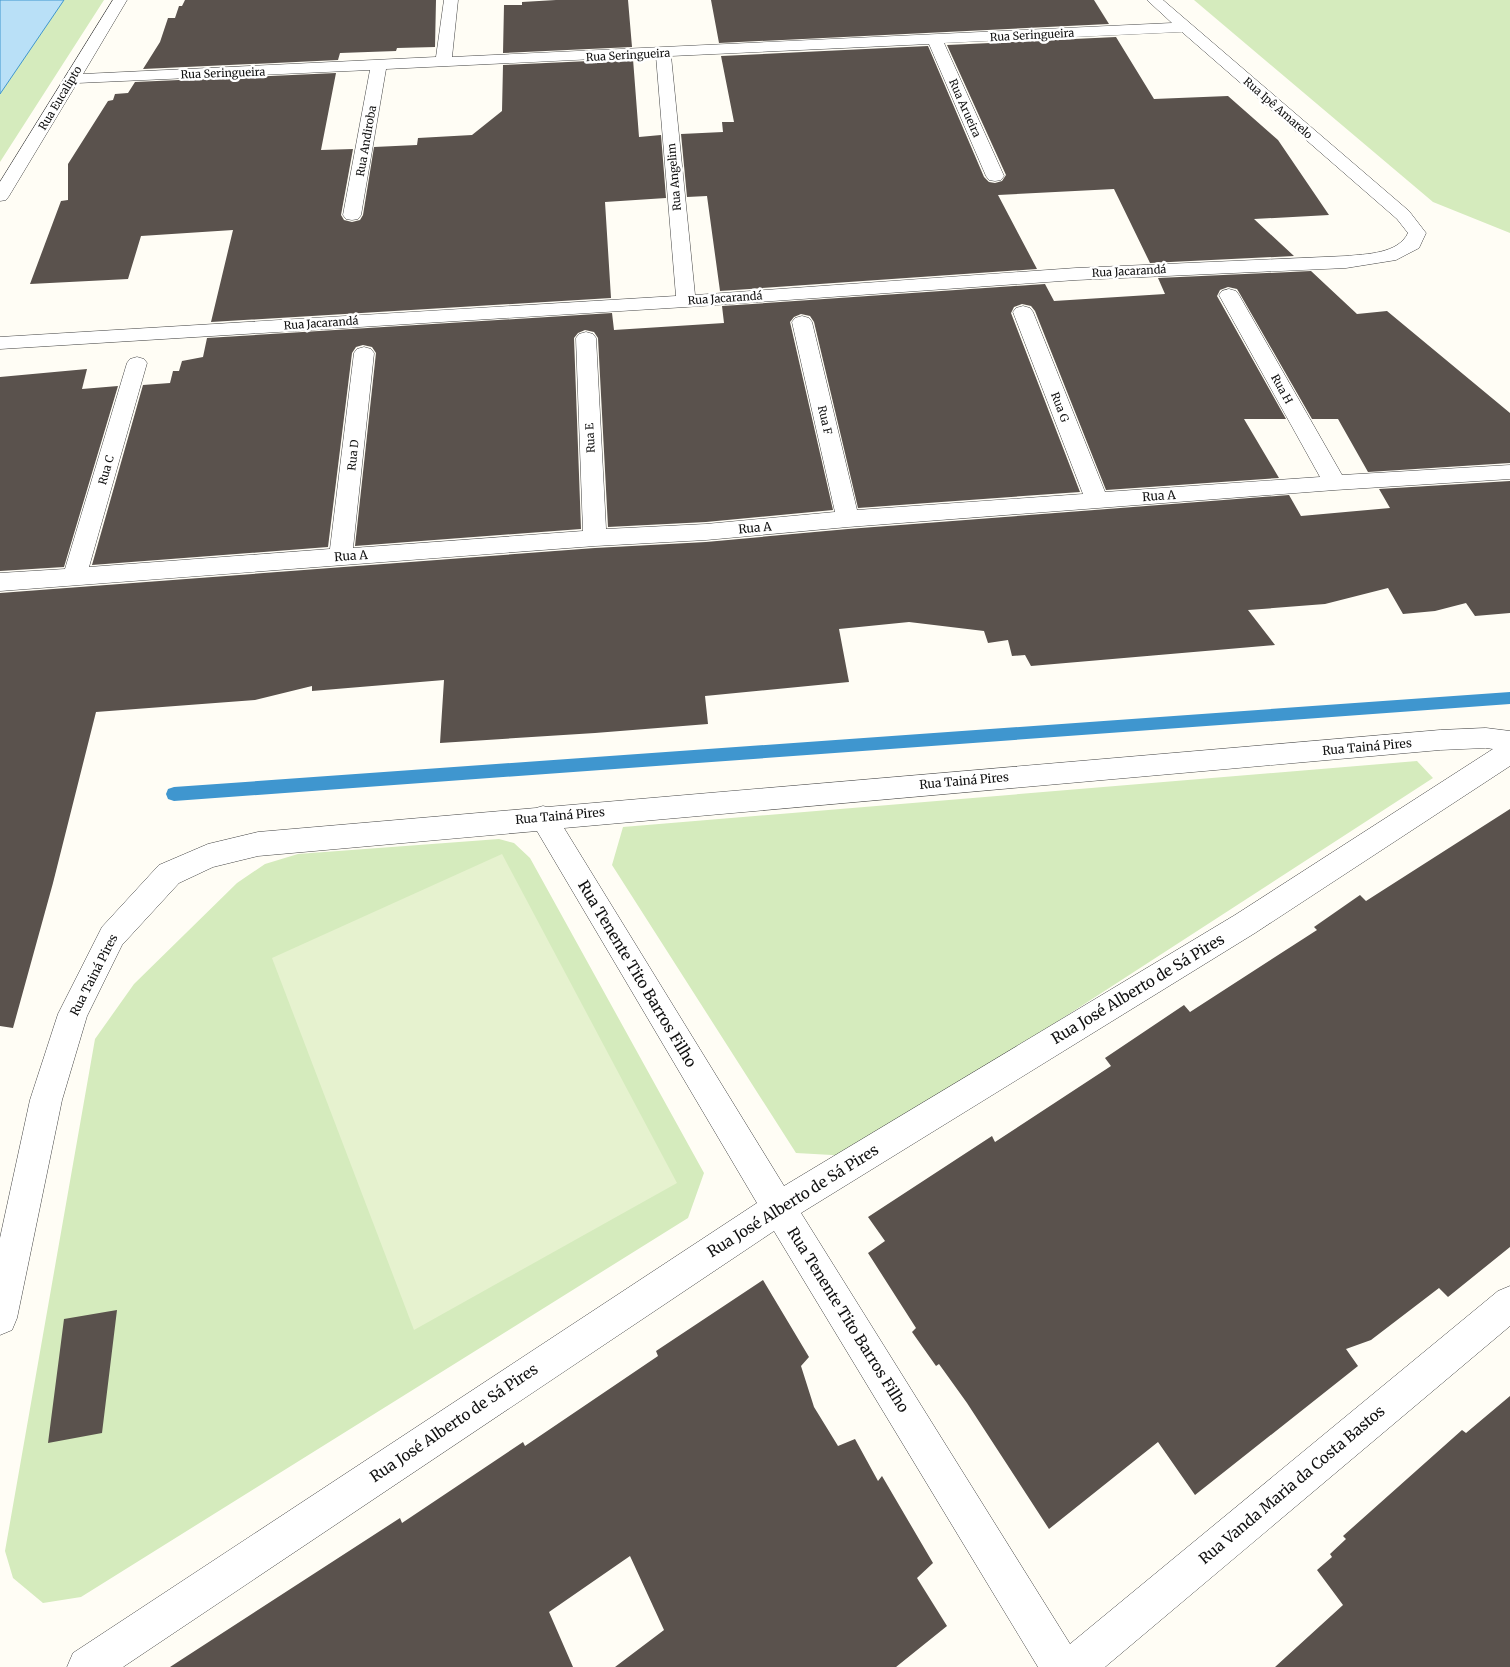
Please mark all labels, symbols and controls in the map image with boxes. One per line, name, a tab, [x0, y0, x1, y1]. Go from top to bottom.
street label: Rua Seringueira	[989, 26, 1075, 44]
street label: Rua Seringueira	[585, 46, 671, 64]
street label: Rua Eucalipto	[35, 63, 85, 133]
street label: Rua Seringueira	[180, 65, 266, 81]
street label: Rua Ipê Amarelo	[1241, 74, 1316, 142]
street label: Rua Arueira	[946, 77, 984, 139]
street label: Rua Andiroba	[353, 104, 379, 178]
street label: Rua Angelim	[664, 142, 684, 211]
street label: Rua Jacarandá	[1091, 262, 1167, 280]
street label: Rua Jacarandá	[687, 288, 763, 308]
street label: Rua Jacarandá	[283, 313, 359, 333]
street label: Rua H	[1268, 372, 1296, 406]
street label: Rua G	[1048, 390, 1072, 424]
street label: Rua F	[815, 404, 835, 436]
street label: Rua E	[582, 423, 598, 453]
street label: Rua D	[344, 439, 362, 471]
street label: Rua C	[95, 454, 117, 486]
street label: Rua A	[1142, 487, 1177, 504]
street label: Rua A	[738, 519, 773, 536]
street label: Rua A	[334, 547, 369, 564]
street label: Rua Tainá Pires	[1322, 735, 1412, 758]
street label: Rua Tainá Pires	[919, 769, 1009, 792]
street label: Rua Tainá Pires	[515, 804, 605, 827]
street label: Rua Tenente Tito Barros Filho	[574, 877, 701, 1071]
street label: Rua José Alberto de Sá Pires	[1048, 929, 1228, 1048]
street label: Rua Tainá Pires	[67, 931, 121, 1018]
street label: Rua José Alberto de Sá Pires	[704, 1140, 882, 1261]
street label: Rua Tenente Tito Barros Filho	[783, 1224, 914, 1416]
street label: Rua José Alberto de Sá Pires	[366, 1359, 541, 1486]
street label: Rua Vanda Maria da Costa Bastos	[1195, 1401, 1389, 1568]

